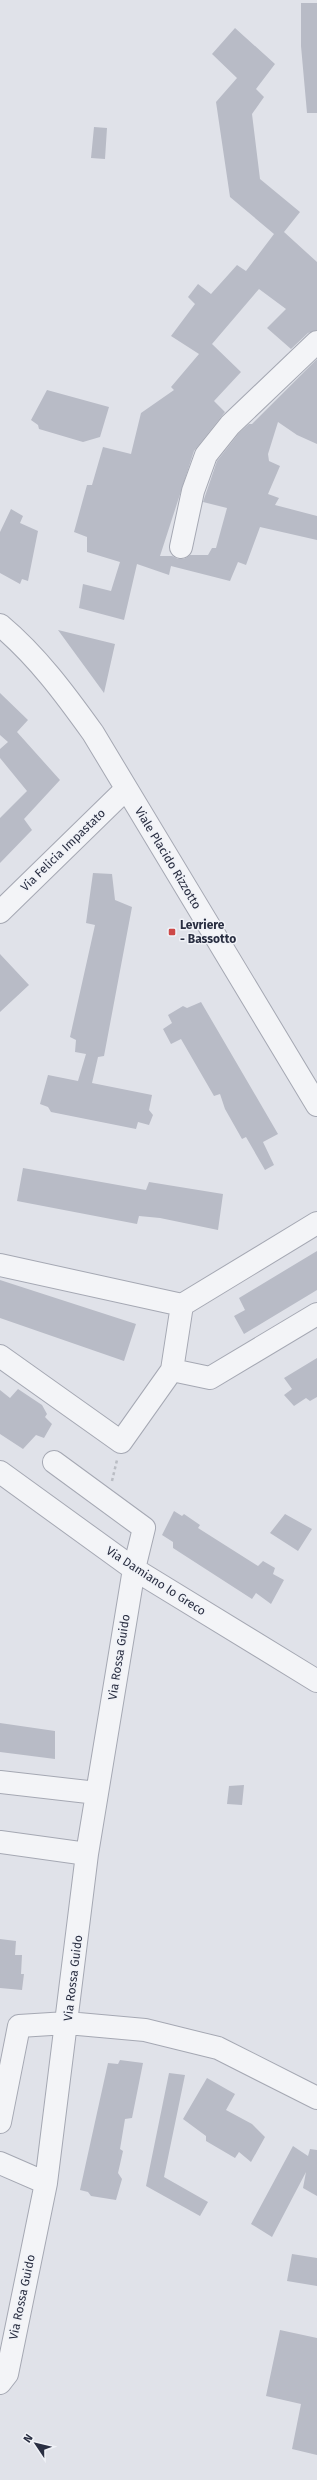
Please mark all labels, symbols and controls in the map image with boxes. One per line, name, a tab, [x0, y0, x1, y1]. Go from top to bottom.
street label: Viale Placido Rizzotto	[132, 804, 204, 912]
street label: Via Felicia Impastato	[18, 806, 108, 894]
place label: Levriere - Bassotto	[180, 918, 236, 946]
marker: Levriere - Bassotto	[167, 927, 177, 937]
street label: Via Damiano lo Greco	[104, 1544, 208, 1618]
street label: Via Rossa Guido	[105, 1613, 133, 1701]
street label: Via Rossa Guido	[61, 1934, 85, 2022]
street label: Via Rossa Guido	[6, 2253, 38, 2341]
north arrow	[16, 2424, 56, 2464]
text: N	[21, 2432, 36, 2445]

